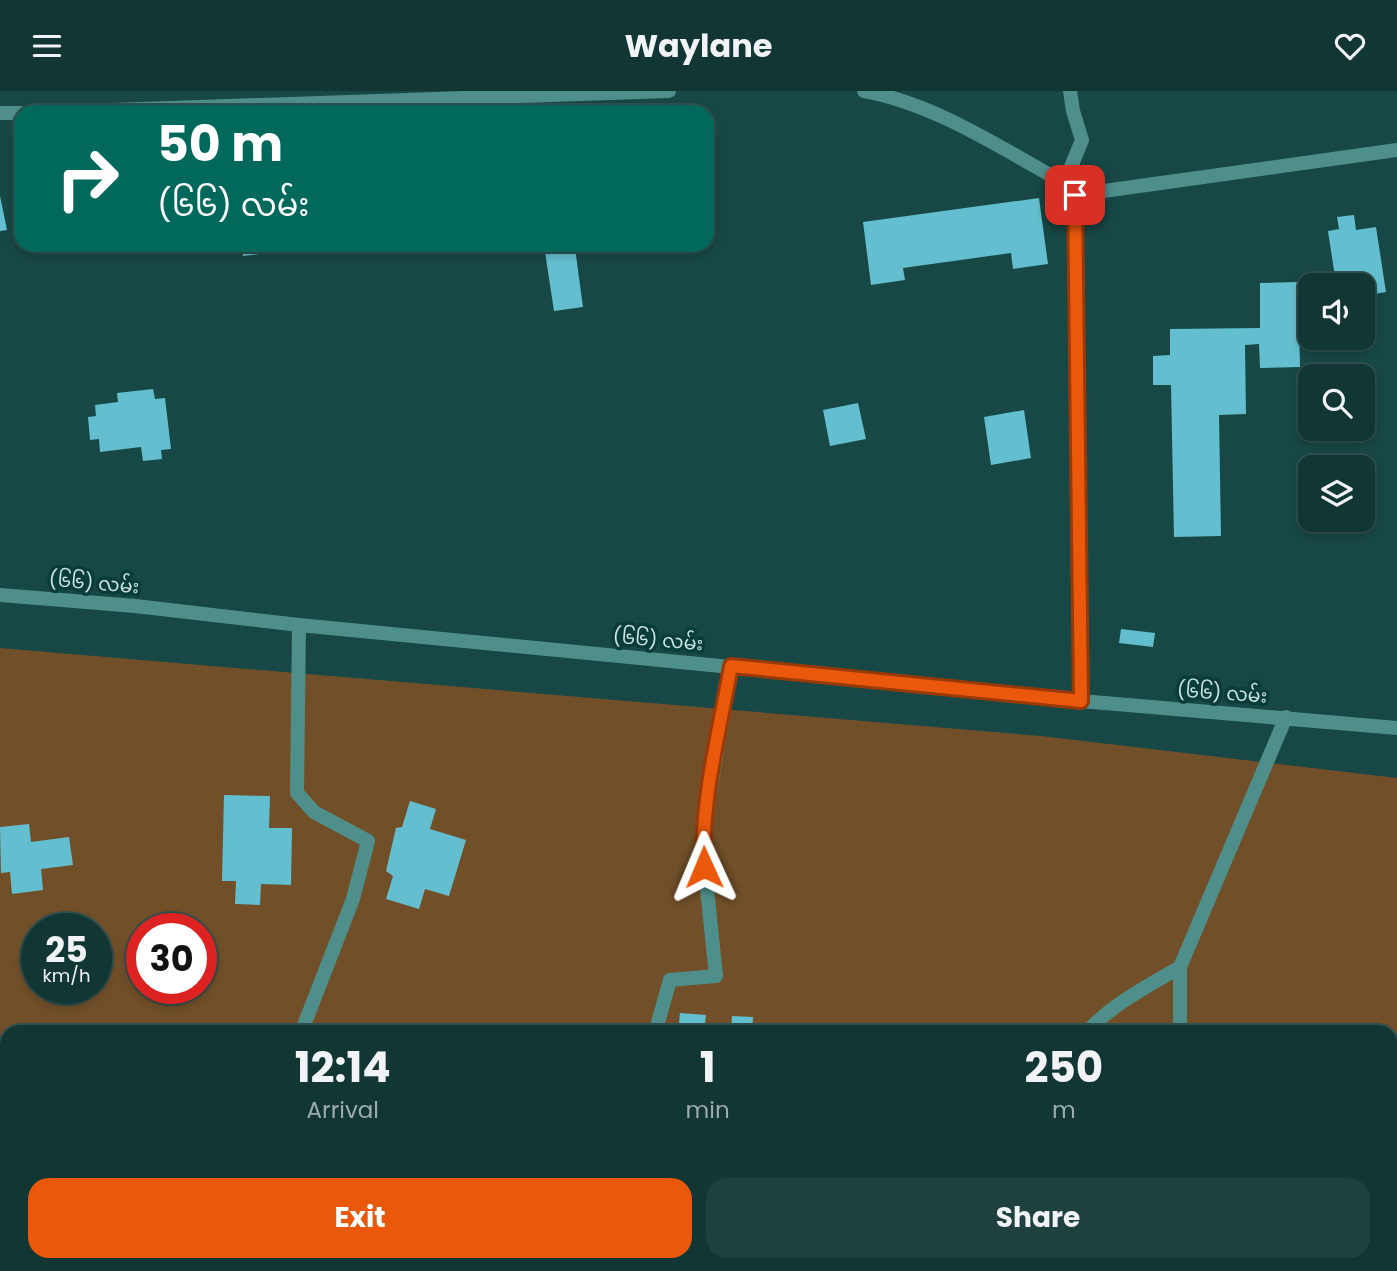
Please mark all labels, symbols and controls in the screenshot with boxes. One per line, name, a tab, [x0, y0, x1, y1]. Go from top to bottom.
text: Waylane	[624, 23, 773, 68]
icon: menu	[28, 27, 66, 65]
icon: heart	[1331, 27, 1369, 65]
text: 50 m	[157, 110, 283, 178]
icon: right	[42, 133, 133, 224]
pin	[1045, 165, 1105, 225]
icon: arrive	[1056, 176, 1094, 214]
text: (၆၆) လမ်း	[157, 182, 309, 227]
map controls	[1298, 273, 1375, 532]
button: sound	[1298, 273, 1375, 350]
button: search	[1298, 364, 1375, 441]
button: layers	[1298, 455, 1375, 532]
street label: (၆၆) လမ်း	[48, 565, 140, 600]
street label: (၆၆) လမ်း	[612, 622, 704, 657]
street label: (၆၆) လမ်း	[1176, 675, 1268, 710]
position arrow	[667, 830, 741, 904]
speed limit sign: 30	[126, 913, 217, 1004]
text: 25	[45, 925, 88, 974]
text: km/h	[43, 963, 90, 988]
text: 12:14	[295, 1038, 391, 1097]
text: 1	[700, 1038, 716, 1097]
text: 250	[1025, 1038, 1103, 1097]
text: Arrival	[307, 1094, 379, 1126]
text: min	[686, 1094, 730, 1126]
text: m	[1052, 1094, 1076, 1126]
button: Exit	[28, 1178, 692, 1258]
button: Share	[706, 1178, 1370, 1258]

